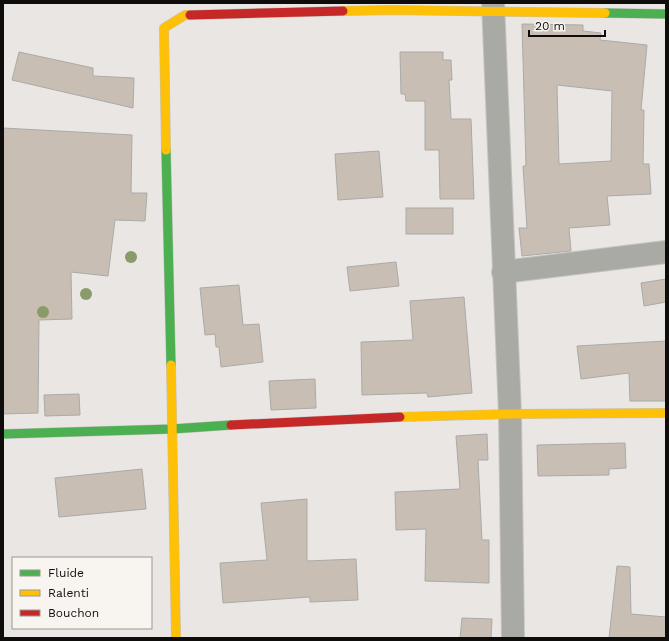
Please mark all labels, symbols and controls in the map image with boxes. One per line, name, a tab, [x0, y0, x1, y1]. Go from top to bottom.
scale bar	[529, 12, 605, 38]
text: 20 m	[535, 19, 565, 33]
legend	[12, 557, 152, 629]
text: Fluide	[48, 566, 84, 580]
text: Ralenti	[48, 586, 89, 600]
text: Bouchon	[48, 606, 99, 620]

